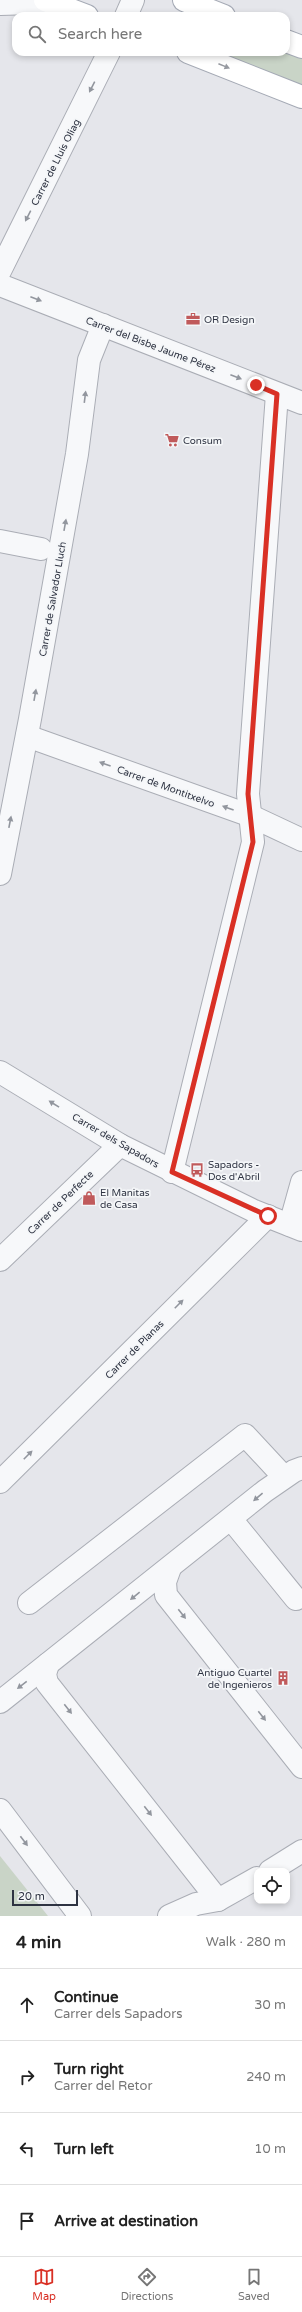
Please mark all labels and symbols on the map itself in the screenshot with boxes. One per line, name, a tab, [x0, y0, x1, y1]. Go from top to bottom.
one-way arrow	[219, 64, 231, 70]
one-way arrow	[89, 81, 95, 93]
street label: Carrer de Lluís Oliag	[29, 117, 83, 208]
one-way arrow	[25, 210, 31, 221]
one-way arrow	[31, 296, 43, 302]
office icon: OR Design	[185, 311, 201, 327]
place label: OR Design	[204, 314, 255, 326]
street label: Carrer del Bisbe Jaume Pérez	[84, 315, 217, 375]
one-way arrow	[230, 374, 242, 380]
route end	[247, 376, 265, 394]
one-way arrow	[81, 391, 88, 403]
supermarket icon: Consum	[164, 432, 180, 448]
place label: Consum	[183, 435, 222, 447]
one-way arrow	[62, 519, 68, 531]
street label: Carrer de Salvador Lluch	[37, 541, 69, 658]
one-way arrow	[32, 689, 38, 701]
one-way arrow	[99, 761, 111, 767]
street label: Carrer de Montitxelvo	[115, 764, 216, 810]
one-way arrow	[221, 805, 233, 811]
one-way arrow	[8, 816, 14, 828]
one-way arrow	[48, 1101, 60, 1108]
street label: Carrer dels Sapadors	[70, 1111, 161, 1171]
place label: Sapadors - Dos d'Abril	[208, 1159, 260, 1183]
bus stop icon: Sapadors - Dos d'Abril	[189, 1162, 205, 1178]
street label: Carrer de Perfecte	[25, 1168, 96, 1237]
place label: El Manitas de Casa	[100, 1187, 150, 1211]
shop icon: El Manitas de Casa	[81, 1190, 97, 1206]
route start	[259, 1207, 277, 1225]
one-way arrow	[175, 1299, 184, 1309]
street label: Carrer de Planas	[103, 1318, 167, 1382]
one-way arrow	[23, 1450, 33, 1460]
one-way arrow	[252, 1492, 263, 1501]
one-way arrow	[129, 1592, 140, 1601]
one-way arrow	[177, 1609, 186, 1620]
place label: Antiguo Cuartel de Ingenieros	[197, 1667, 272, 1691]
building icon: Antiguo Cuartel de Ingenieros	[275, 1670, 291, 1686]
one-way arrow	[16, 1681, 27, 1689]
one-way arrow	[64, 1703, 72, 1714]
one-way arrow	[258, 1711, 267, 1722]
one-way arrow	[144, 1806, 153, 1816]
one-way arrow	[19, 1836, 28, 1847]
scale bar	[12, 1888, 78, 1907]

